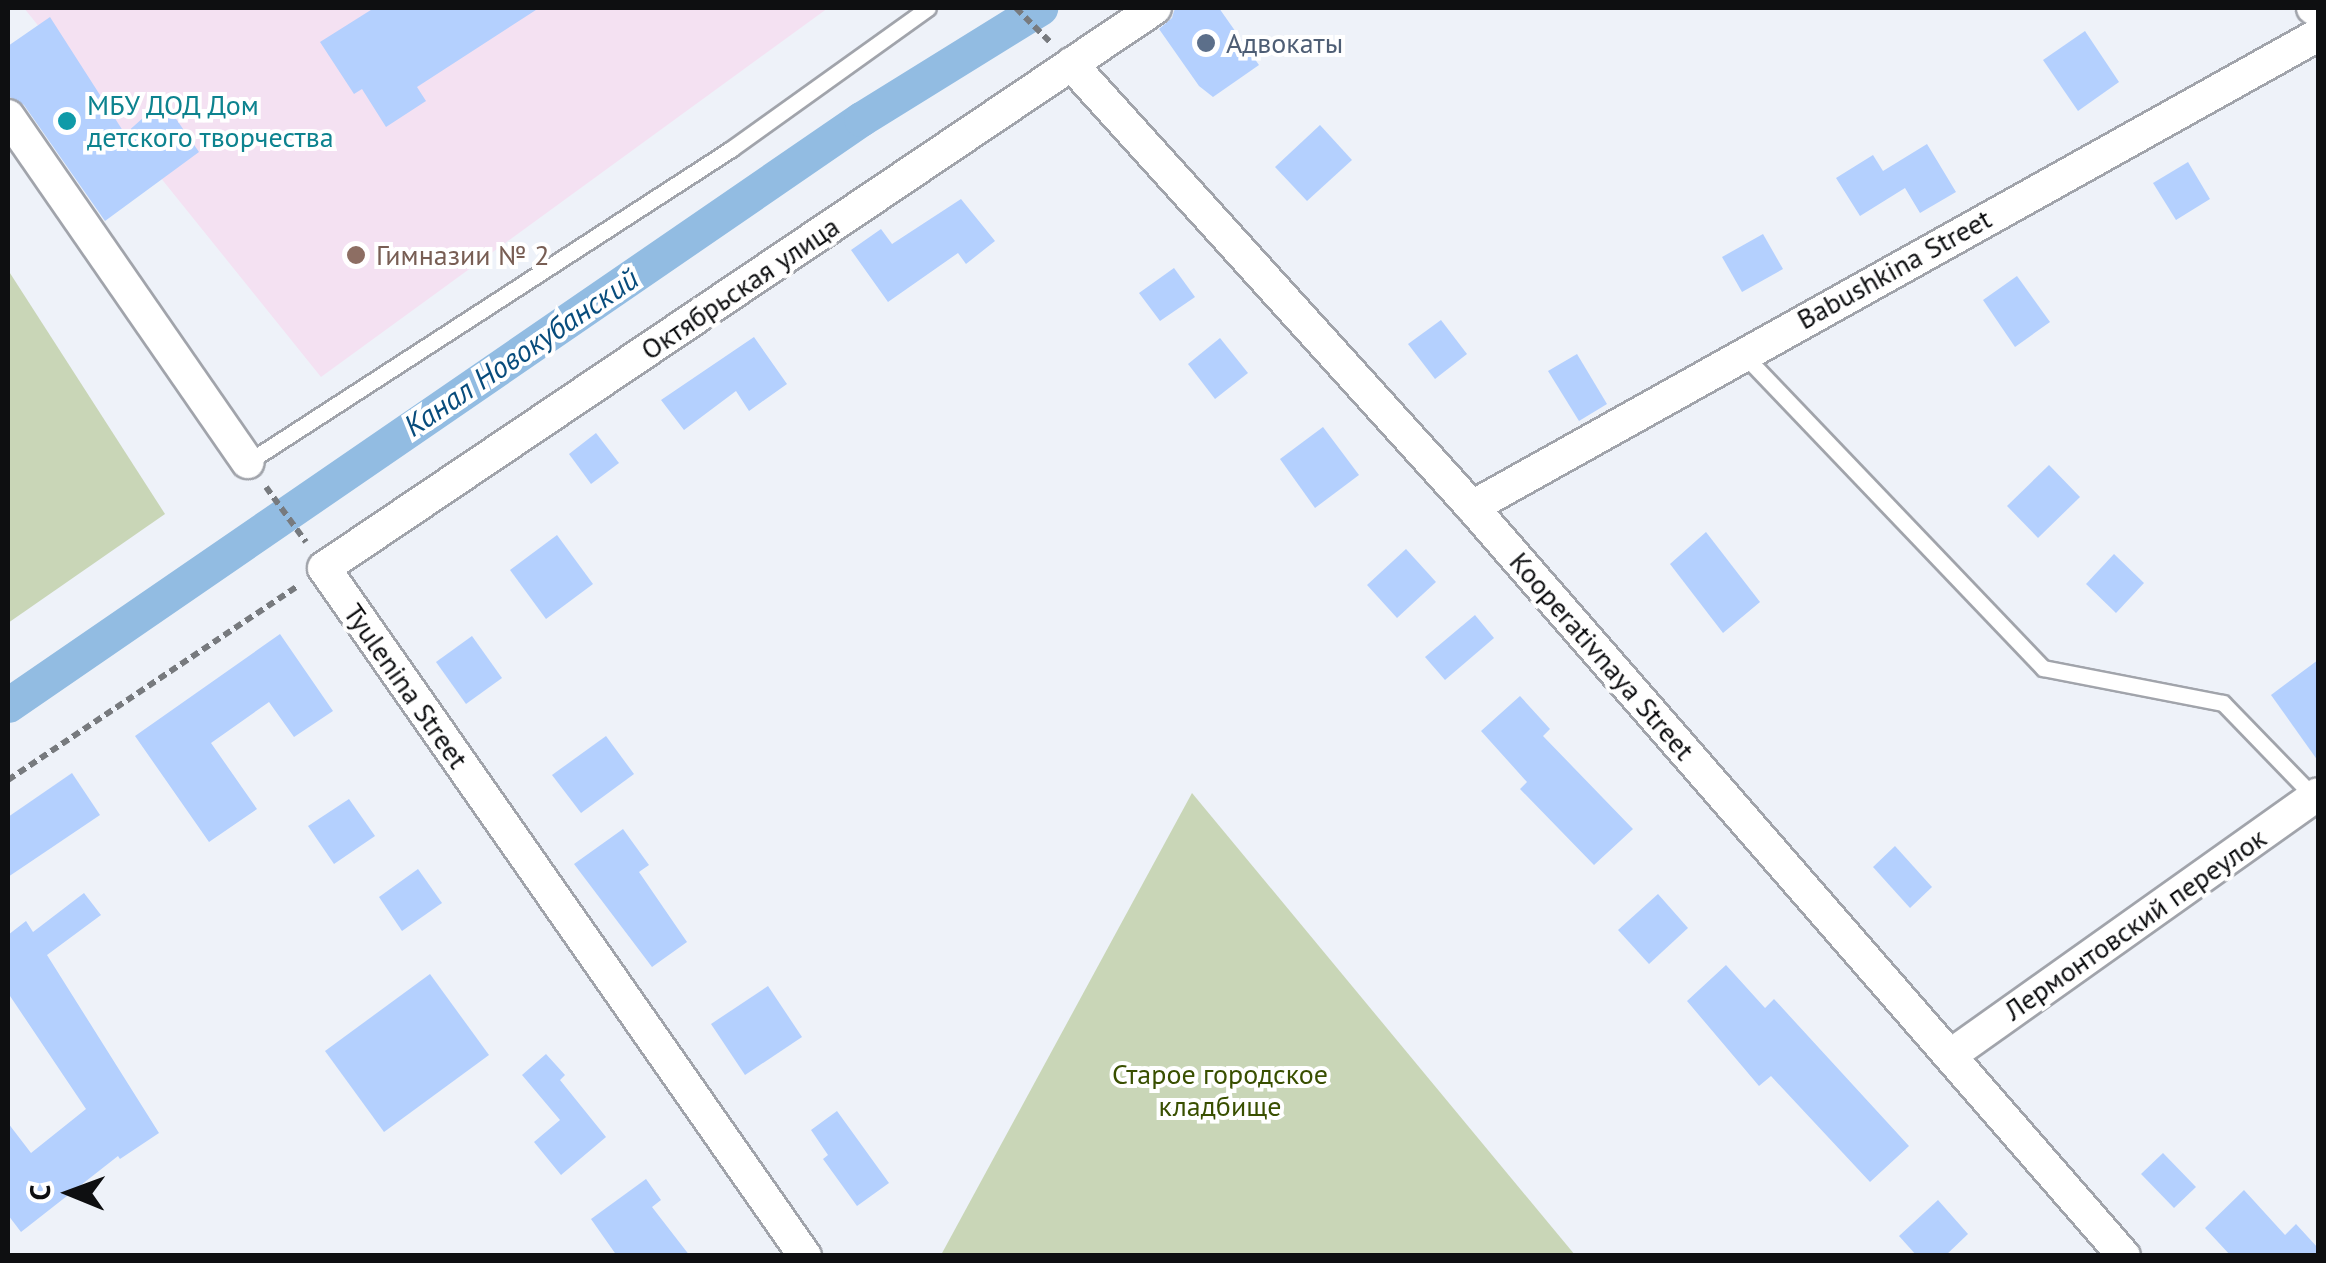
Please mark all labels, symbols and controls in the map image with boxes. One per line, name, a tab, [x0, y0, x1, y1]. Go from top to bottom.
place label: Адвокаты	[1226, 26, 1343, 60]
marker: Адвокаты	[1195, 32, 1217, 54]
place label: МБУ ДОД Дом детского творчества	[87, 88, 334, 154]
marker: МБУ ДОД Дом детского творчества	[56, 110, 78, 132]
street label: Babushkina Street	[1791, 202, 1997, 336]
street label: Октябрьская улица	[635, 209, 845, 367]
place label: Гимназии № 2	[376, 238, 549, 272]
marker: Гимназии № 2	[345, 244, 367, 266]
water label: Канал Новокубанский	[397, 260, 645, 444]
street label: Kooperativnaya Street	[1503, 545, 1701, 767]
street label: Tyulenina Street	[337, 597, 475, 775]
street label: Лермонтовский переулок	[1998, 821, 2272, 1027]
park label: Старое городское кладбище	[1112, 1057, 1328, 1123]
north arrow	[20, 1143, 120, 1243]
text: С	[21, 1184, 58, 1201]

